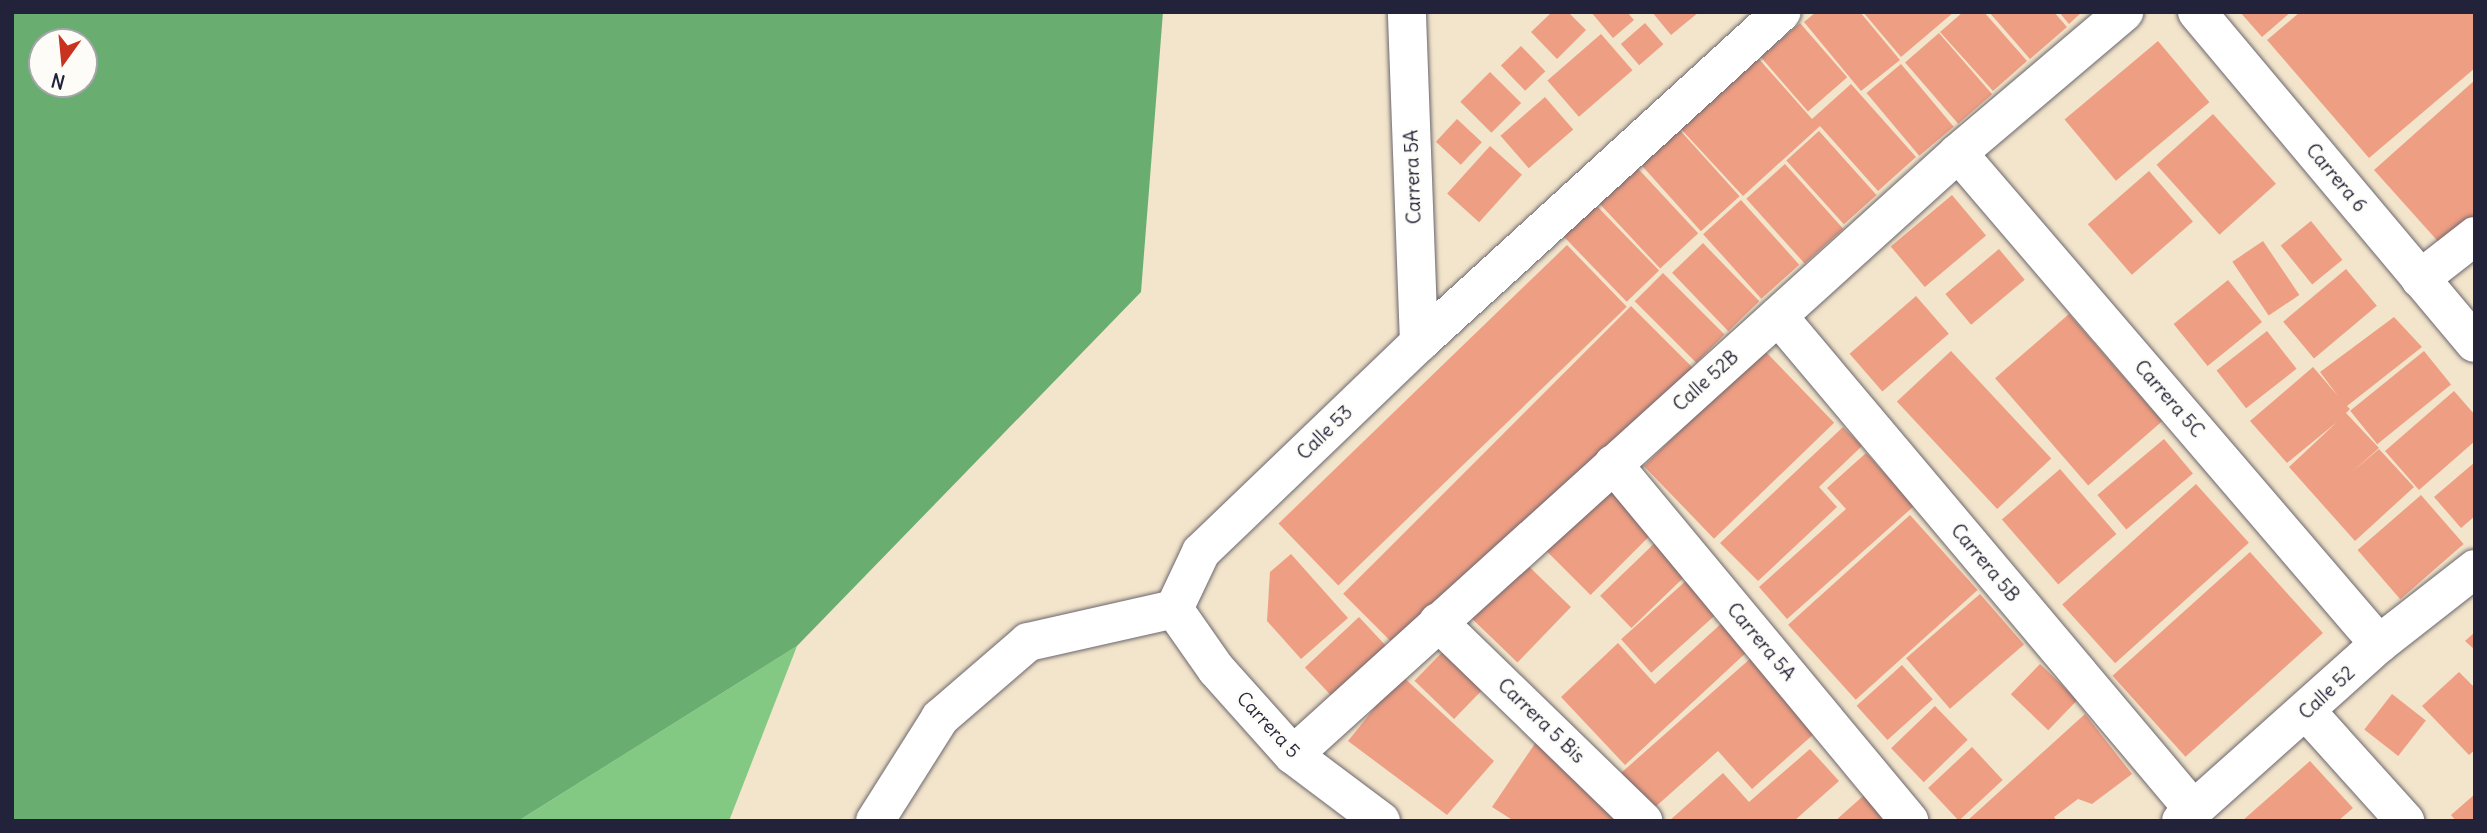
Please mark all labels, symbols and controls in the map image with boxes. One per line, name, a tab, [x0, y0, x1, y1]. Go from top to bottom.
north arrow	[28, 28, 98, 98]
text: N	[49, 68, 68, 95]
street label: Carrera 5A	[1400, 129, 1426, 225]
street label: Carrera 6	[2301, 139, 2371, 217]
street label: Calle 52B	[1669, 346, 1743, 416]
street label: Carrera 5C	[2129, 356, 2209, 442]
street label: Calle 53	[1293, 401, 1357, 465]
street label: Carrera 5B	[1946, 519, 2024, 607]
street label: Carrera 5A	[1722, 599, 1800, 685]
street label: Calle 52	[2294, 662, 2360, 724]
street label: Carrera 5 Bis	[1493, 674, 1589, 768]
street label: Carrera 5	[1232, 687, 1304, 763]

